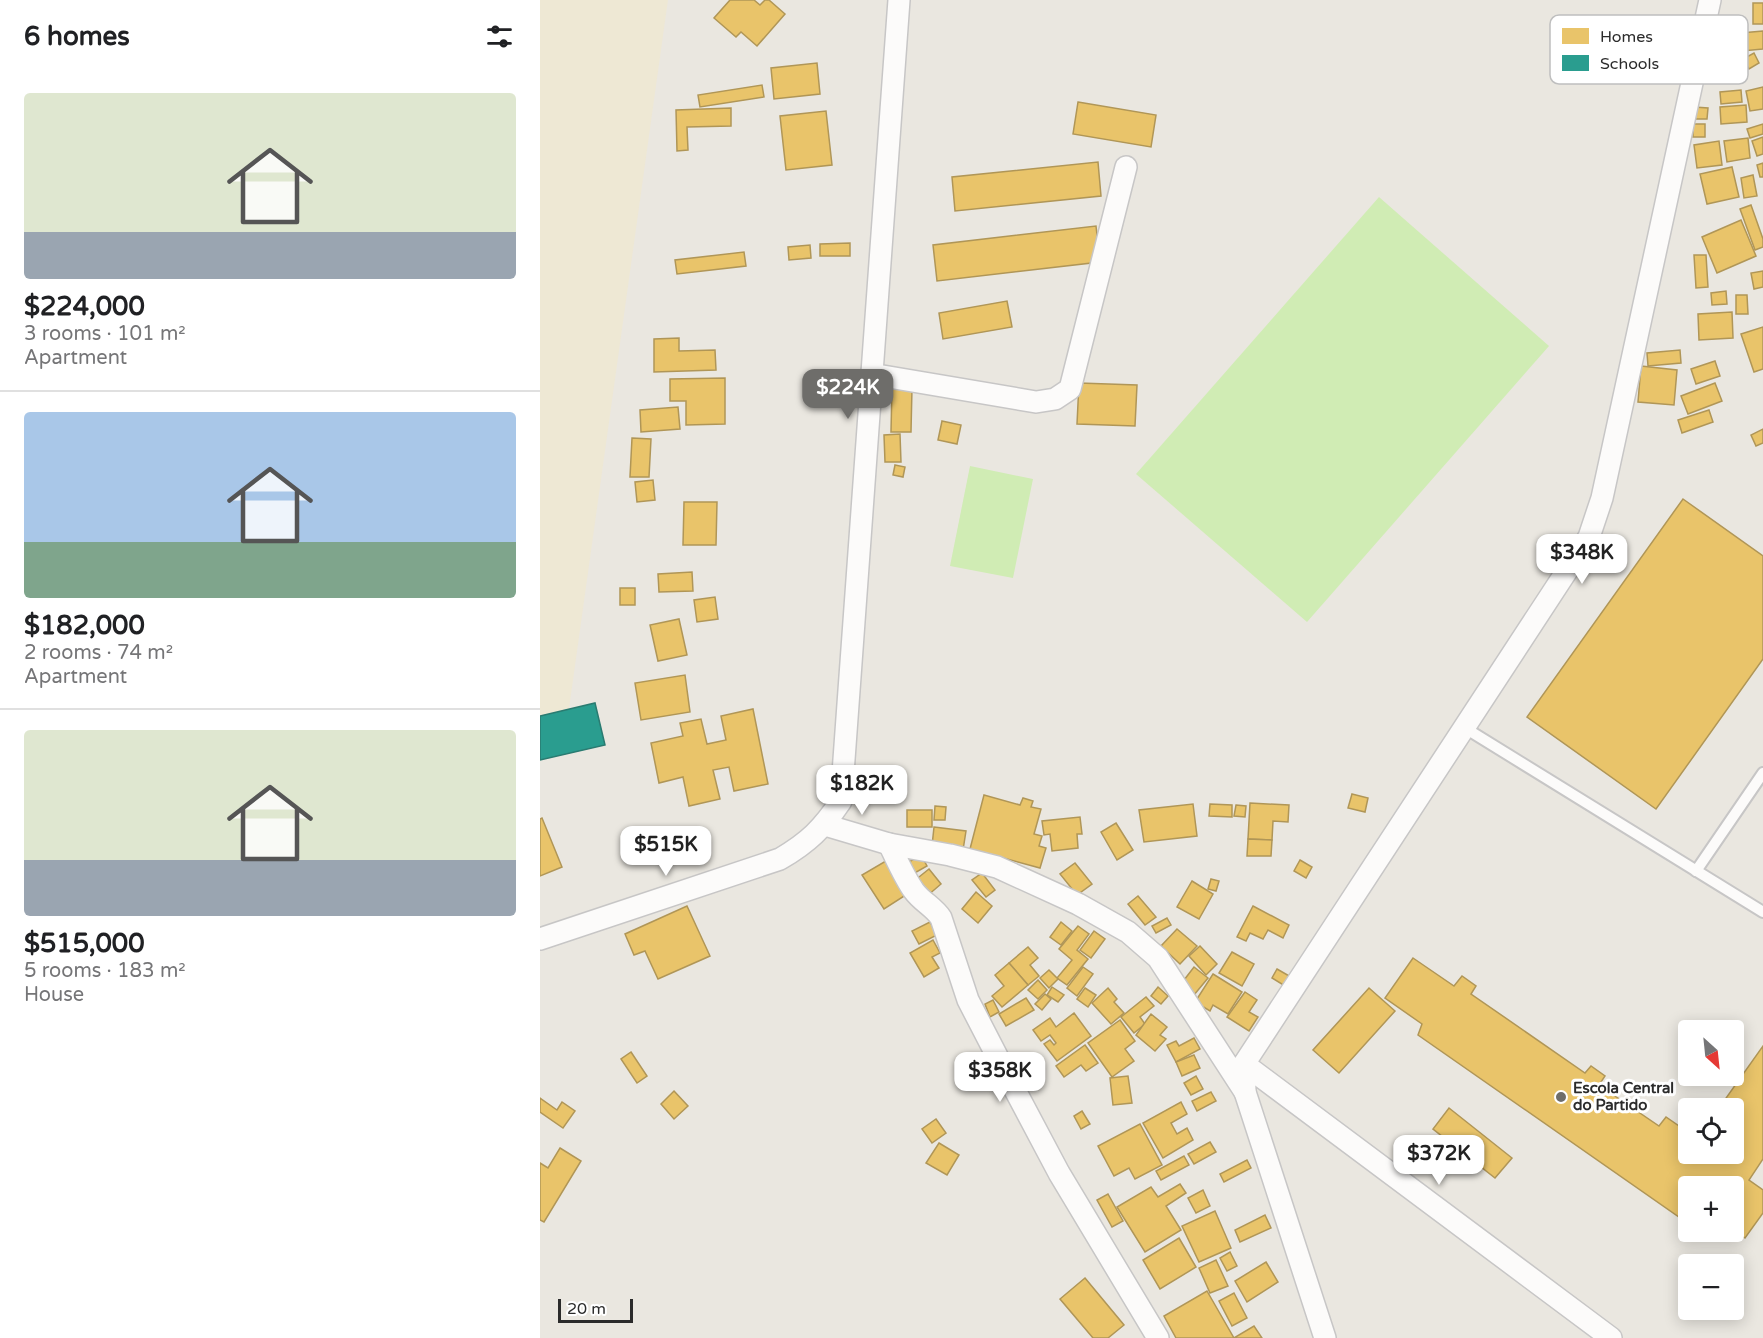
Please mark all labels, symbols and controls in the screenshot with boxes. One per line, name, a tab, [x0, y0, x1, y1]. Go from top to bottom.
legend	[1550, 15, 1748, 84]
icon: filters	[483, 20, 516, 53]
text: 6 homes	[24, 21, 130, 52]
text: Homes	[1600, 27, 1653, 47]
text: Schools	[1600, 54, 1659, 74]
icon: home	[216, 132, 324, 240]
text: $224,000	[24, 291, 145, 322]
text: 3 rooms · 101 m²	[24, 322, 186, 346]
text: Apartment	[24, 346, 127, 370]
pin: $224K	[806, 369, 890, 420]
text: $224K	[816, 376, 880, 400]
icon: home	[216, 451, 324, 559]
pin: $348K	[1540, 534, 1624, 585]
text: $348K	[1550, 541, 1614, 565]
text: $182,000	[24, 610, 145, 641]
text: 2 rooms · 74 m²	[24, 641, 173, 665]
text: Apartment	[24, 665, 127, 689]
pin: $182K	[820, 765, 904, 816]
icon: home	[216, 769, 324, 877]
text: $182K	[830, 772, 894, 796]
pin: $515K	[624, 826, 708, 877]
text: $515K	[634, 833, 698, 857]
text: $515,000	[24, 928, 144, 959]
text: 5 rooms · 183 m²	[24, 959, 186, 983]
text: House	[24, 983, 84, 1007]
north arrow	[1678, 1020, 1744, 1086]
map controls	[1678, 1020, 1744, 1320]
pin: $358K	[958, 1052, 1042, 1103]
text: $358K	[968, 1059, 1032, 1083]
place label: Escola Central do Partido	[1573, 1079, 1674, 1114]
marker: Escola Central do Partido	[1554, 1090, 1568, 1104]
button: locate	[1678, 1098, 1744, 1164]
pin: $372K	[1397, 1135, 1481, 1186]
text: $372K	[1407, 1142, 1471, 1166]
button: +	[1678, 1176, 1744, 1242]
button: −	[1678, 1254, 1744, 1320]
scale bar	[558, 1296, 633, 1324]
text: 20 m	[567, 1299, 606, 1319]

